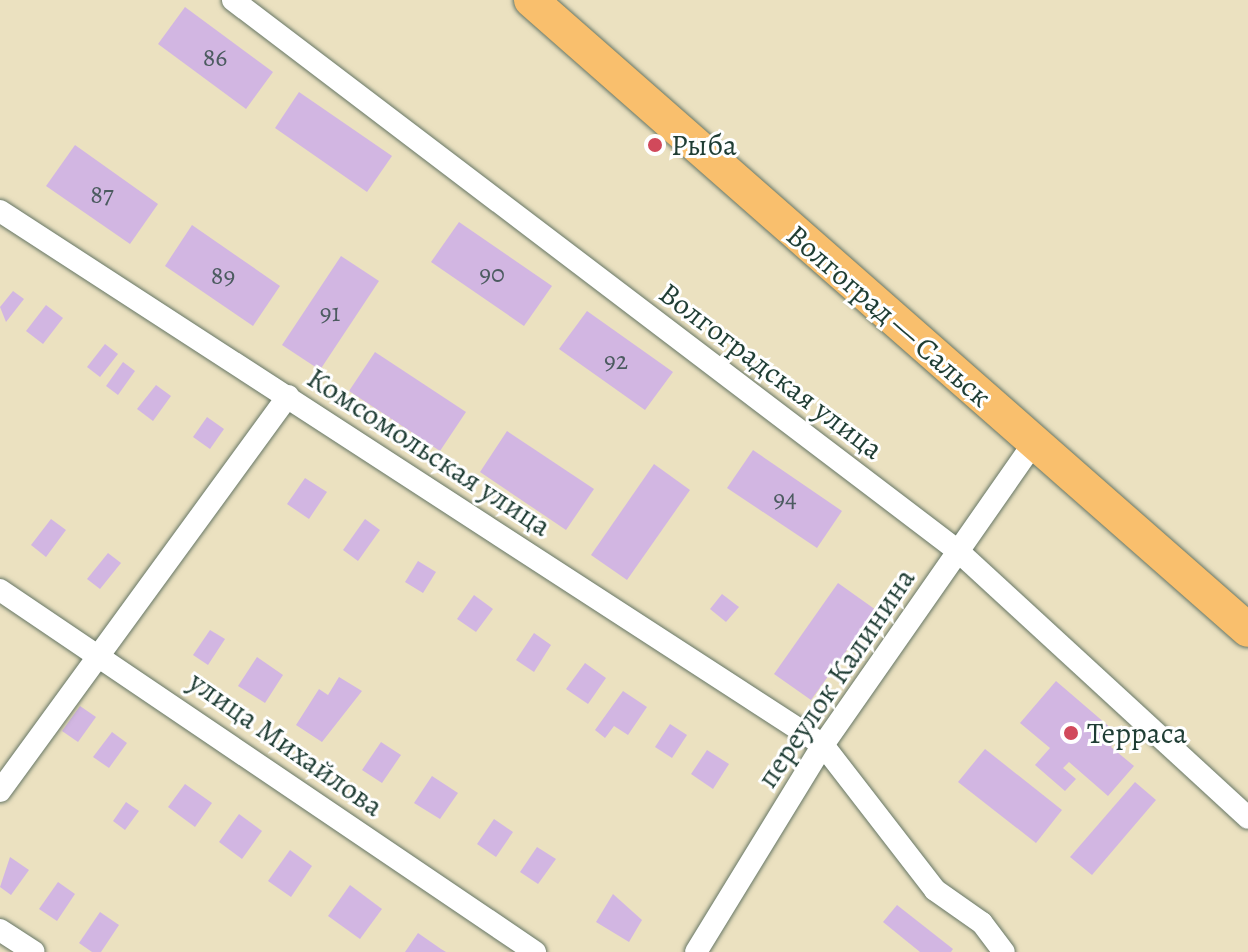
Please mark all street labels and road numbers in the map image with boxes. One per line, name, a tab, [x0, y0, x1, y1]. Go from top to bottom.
street label: Волгоград — Сальск	[779, 217, 999, 415]
street label: Волгоградская улица	[652, 275, 890, 467]
street label: Комсомольская улица	[300, 360, 558, 544]
street label: переулок Калинина	[749, 561, 923, 795]
street label: улица Михайлова	[182, 664, 390, 824]

